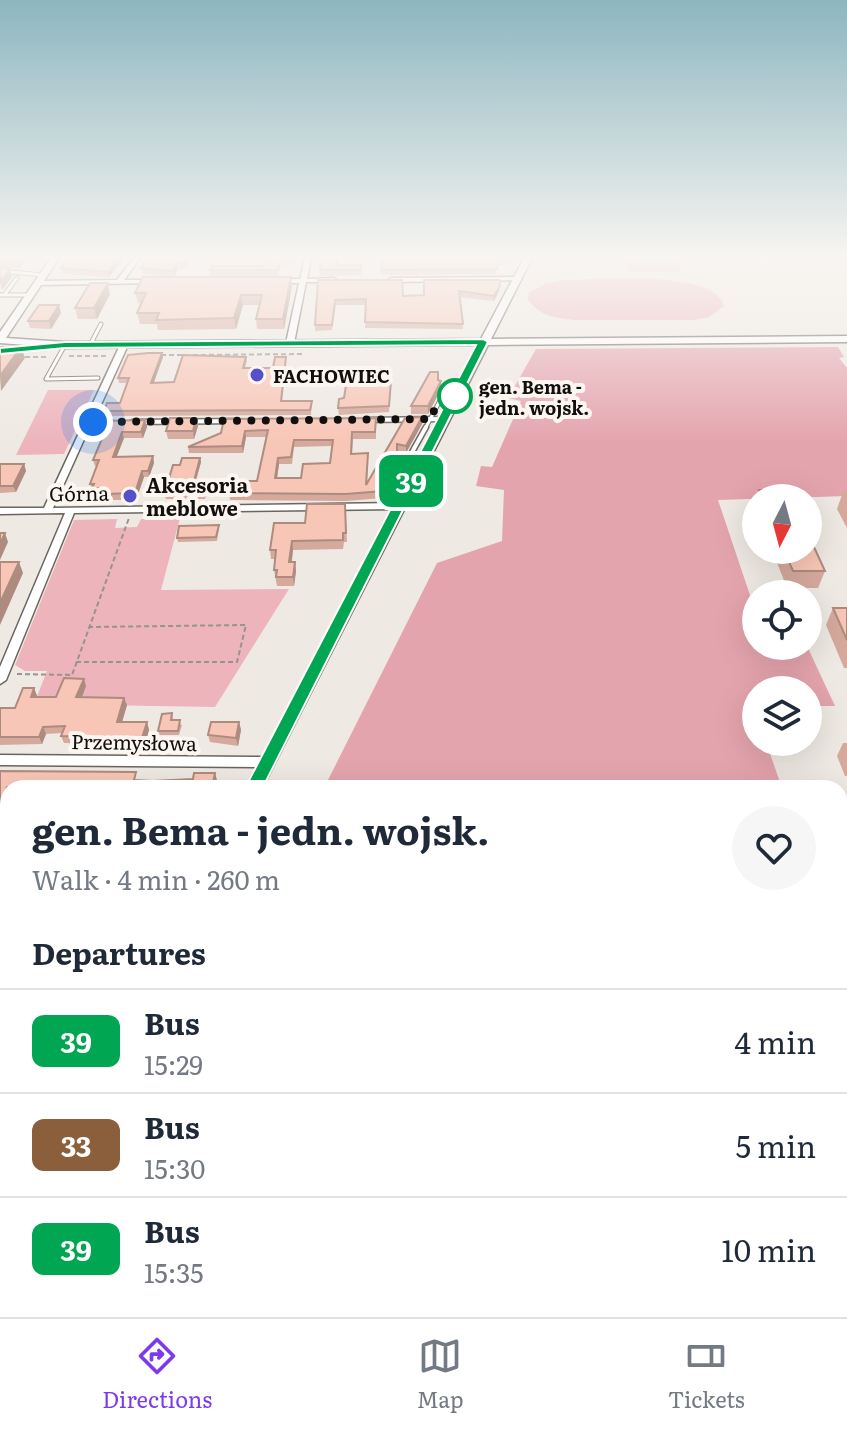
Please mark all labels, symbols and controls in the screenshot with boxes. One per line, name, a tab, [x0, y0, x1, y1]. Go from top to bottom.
place label: FACHOWIEC	[273, 362, 390, 389]
marker: FACHOWIEC	[248, 366, 266, 384]
place label: gen. Bema - jedn. wojsk.	[479, 373, 589, 421]
marker: gen. Bema - jedn. wojsk.	[438, 379, 472, 413]
your location	[73, 402, 113, 442]
line badge: 39	[375, 455, 447, 507]
text: 39	[395, 460, 427, 502]
place label: Akcesoria meblowe	[146, 469, 249, 522]
street label: Górna	[49, 476, 109, 508]
north arrow	[742, 484, 822, 564]
map controls	[742, 484, 822, 756]
marker: Akcesoria meblowe	[121, 487, 139, 505]
button: locate	[742, 580, 822, 660]
button: layers	[742, 676, 822, 756]
street label: Przemysłowa	[71, 725, 197, 757]
text: gen. Bema - jedn. wojsk.	[32, 800, 490, 857]
button: heart	[732, 806, 816, 890]
text: Walk · 4 min · 260 m	[32, 859, 280, 898]
text: Departures	[32, 930, 206, 974]
text: Bus	[144, 1000, 200, 1044]
text: 4 min	[735, 1019, 816, 1063]
text: 39	[60, 1020, 92, 1062]
text: 15:29	[144, 1044, 203, 1083]
text: Bus	[144, 1104, 200, 1148]
text: 5 min	[736, 1123, 816, 1167]
text: 33	[61, 1124, 91, 1166]
text: 15:30	[144, 1148, 205, 1187]
text: Bus	[144, 1208, 200, 1252]
text: 10 min	[722, 1227, 816, 1271]
text: 39	[60, 1228, 92, 1270]
text: 15:35	[144, 1252, 203, 1291]
tab: Directions	[102, 1334, 212, 1415]
tab: Map	[417, 1334, 463, 1415]
tab: Tickets	[668, 1334, 745, 1415]

